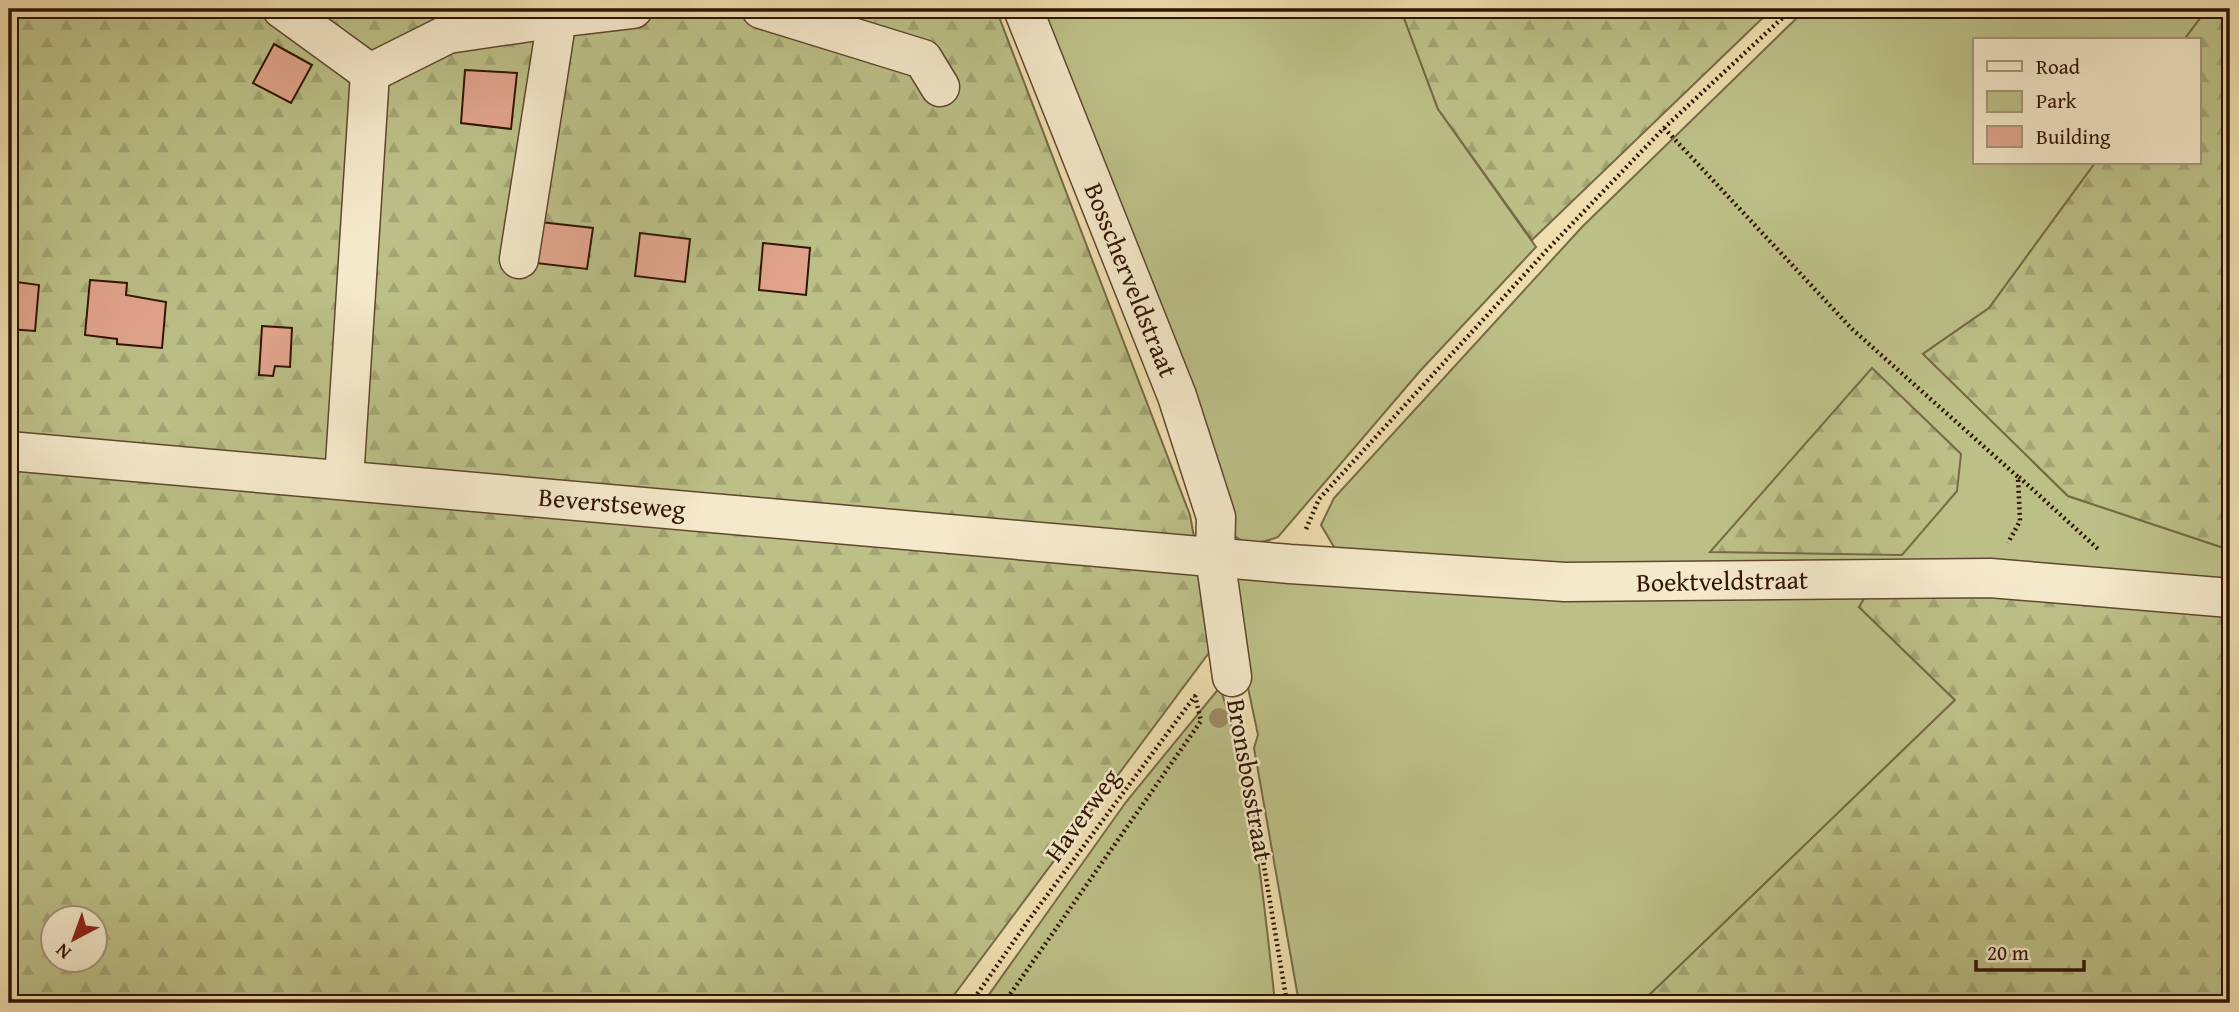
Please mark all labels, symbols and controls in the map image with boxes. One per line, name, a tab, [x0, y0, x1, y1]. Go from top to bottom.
legend	[1973, 38, 2200, 164]
text: Road	[2036, 51, 2081, 82]
text: Park	[2036, 85, 2077, 116]
text: Building	[2036, 121, 2111, 152]
street label: Bosscherveldstraat	[1075, 177, 1188, 383]
street label: Beverstseweg	[537, 477, 687, 528]
street label: Boektveldstraat	[1636, 560, 1808, 601]
street label: Bronsbosstraat	[1217, 696, 1284, 864]
street label: Haverweg	[1034, 760, 1129, 870]
north arrow	[38, 904, 108, 974]
scale bar	[1976, 928, 2085, 972]
text: N	[49, 937, 77, 967]
text: 20 m	[1987, 937, 2029, 968]

